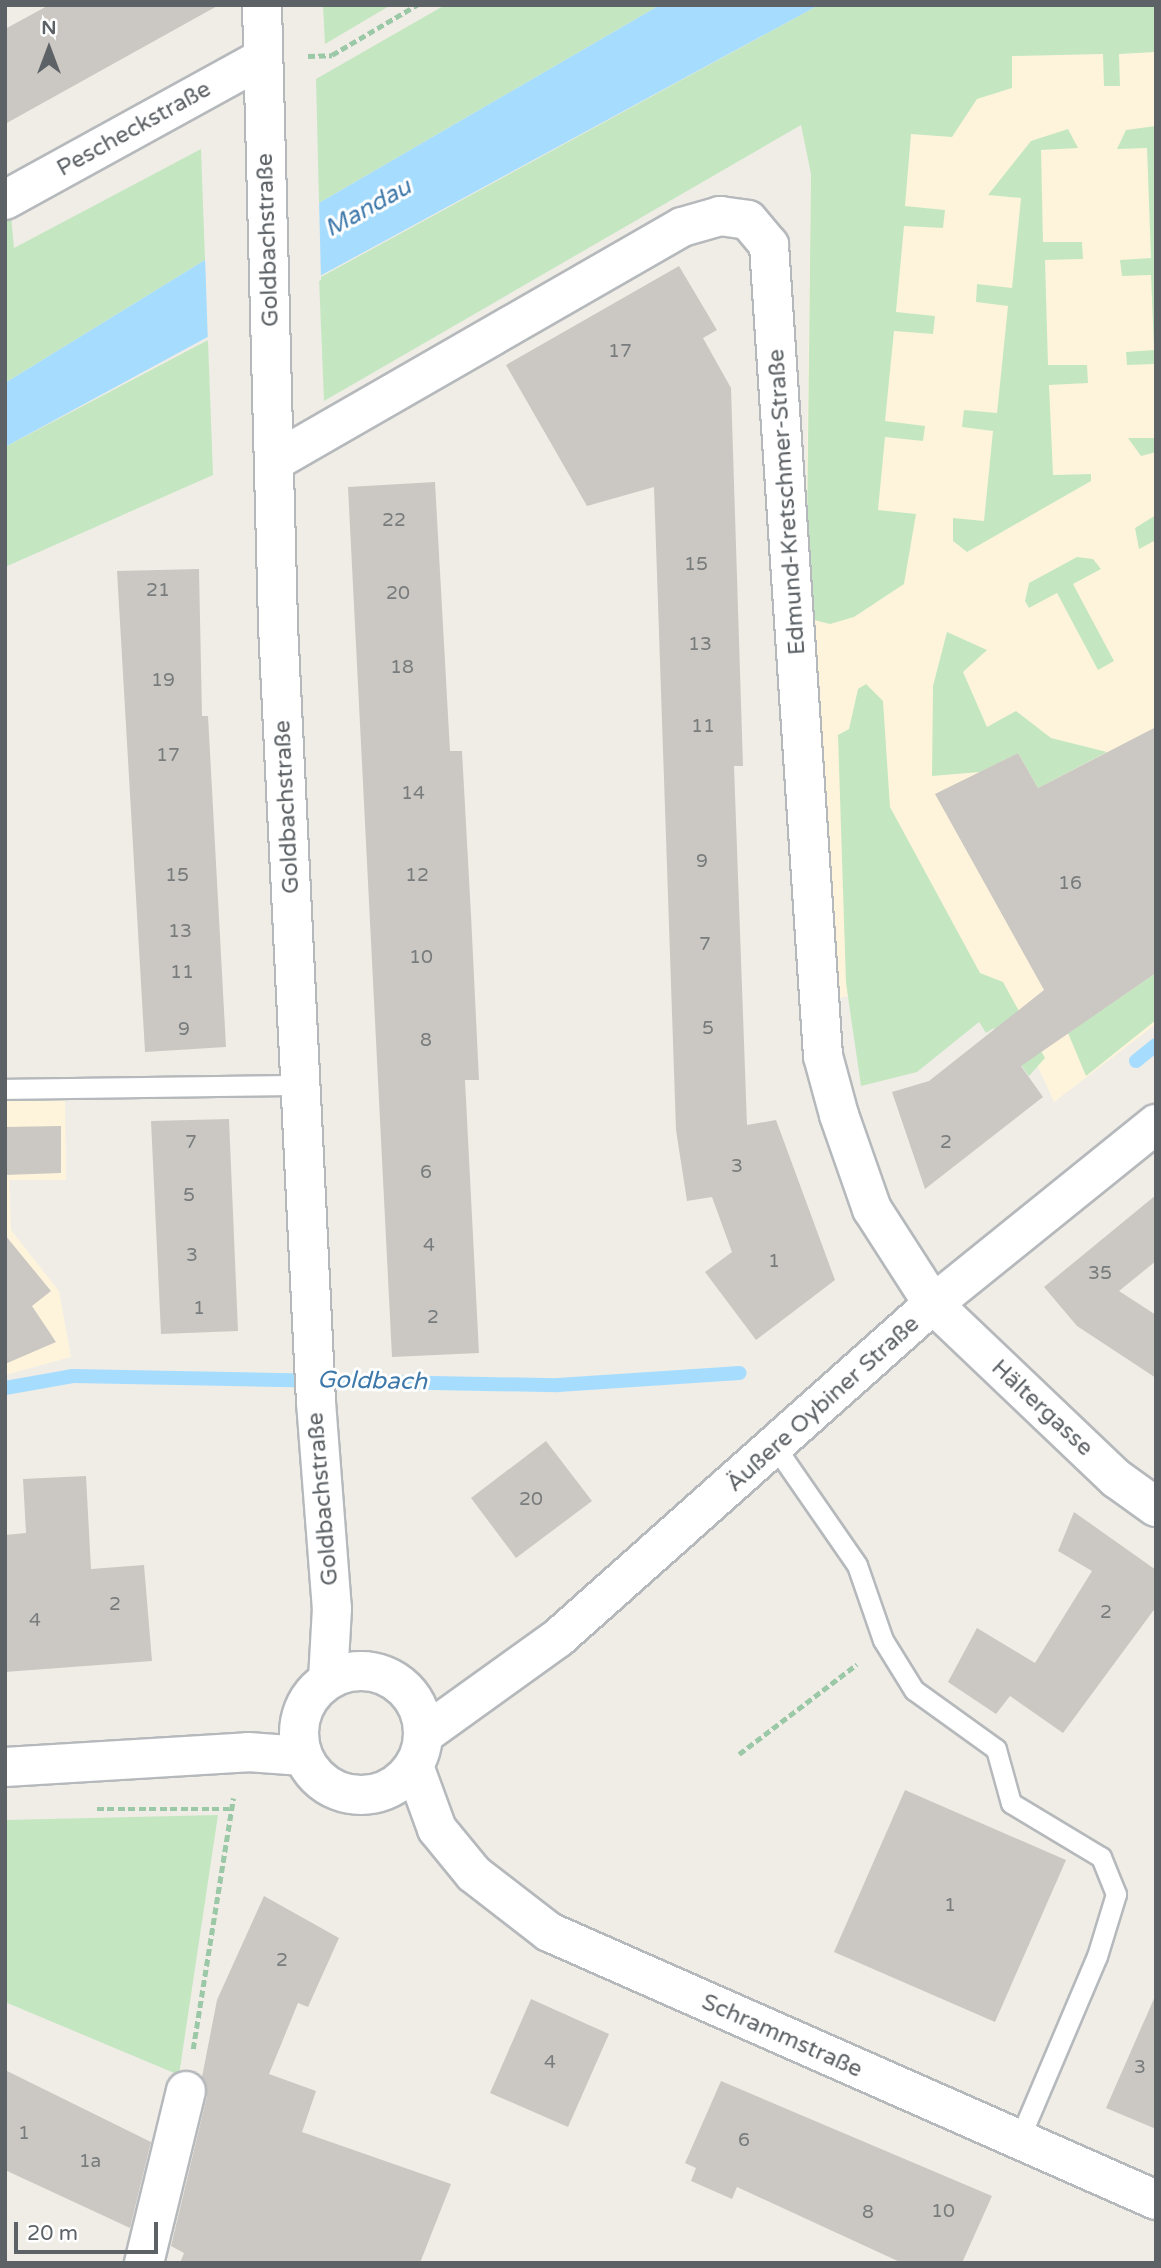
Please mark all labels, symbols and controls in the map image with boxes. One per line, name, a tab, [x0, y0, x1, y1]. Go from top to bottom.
north arrow	[14, 14, 84, 84]
text: N	[41, 17, 57, 39]
street label: Pescheckstraße	[52, 75, 216, 183]
street label: Goldbachstraße	[251, 153, 285, 327]
water label: Mandau	[320, 173, 416, 243]
house number: 17	[608, 341, 632, 363]
street label: Edmund-Kretschmer-Straße	[763, 348, 811, 656]
house number: 22	[382, 510, 406, 532]
house number: 15	[684, 554, 708, 576]
house number: 21	[146, 580, 170, 602]
house number: 20	[386, 583, 410, 605]
house number: 13	[688, 634, 712, 656]
house number: 18	[390, 657, 414, 679]
house number: 19	[151, 670, 175, 692]
house number: 11	[691, 716, 715, 738]
street label: Goldbachstraße	[269, 719, 305, 895]
house number: 17	[156, 745, 180, 767]
house number: 14	[401, 783, 425, 805]
house number: 9	[696, 851, 708, 873]
house number: 15	[165, 865, 189, 887]
house number: 12	[405, 865, 429, 887]
house number: 16	[1058, 873, 1082, 895]
house number: 13	[168, 921, 192, 943]
house number: 7	[699, 934, 711, 956]
house number: 10	[409, 947, 433, 969]
house number: 11	[170, 962, 194, 984]
house number: 5	[702, 1018, 714, 1040]
house number: 9	[178, 1019, 190, 1041]
house number: 8	[420, 1030, 432, 1052]
house number: 7	[185, 1132, 197, 1154]
house number: 2	[940, 1132, 952, 1154]
house number: 3	[731, 1156, 743, 1178]
house number: 6	[420, 1162, 432, 1184]
house number: 5	[183, 1185, 195, 1207]
house number: 4	[423, 1235, 435, 1257]
house number: 3	[186, 1245, 198, 1267]
house number: 1	[768, 1251, 780, 1273]
house number: 35	[1088, 1263, 1112, 1285]
house number: 1	[193, 1298, 205, 1320]
house number: 2	[427, 1307, 439, 1329]
street label: Äußere Oybiner Straße	[721, 1310, 925, 1498]
street label: Hältergasse	[986, 1354, 1098, 1462]
water label: Goldbach	[317, 1366, 427, 1396]
street label: Goldbachstraße	[302, 1411, 344, 1587]
house number: 20	[519, 1489, 543, 1511]
house number: 2	[109, 1594, 121, 1616]
house number: 2	[1100, 1602, 1112, 1624]
house number: 4	[29, 1610, 41, 1632]
house number: 1	[944, 1895, 956, 1917]
house number: 2	[276, 1950, 288, 1972]
street label: Schrammstraße	[697, 1988, 867, 2084]
house number: 4	[544, 2052, 556, 2074]
house number: 3	[1134, 2057, 1146, 2079]
house number: 1	[18, 2123, 30, 2145]
house number: 6	[738, 2130, 750, 2152]
house number: 1a	[79, 2151, 101, 2173]
house number: 10	[931, 2201, 955, 2223]
house number: 8	[862, 2202, 874, 2224]
scale bar	[18, 2208, 161, 2252]
text: 20 m	[27, 2221, 78, 2246]

